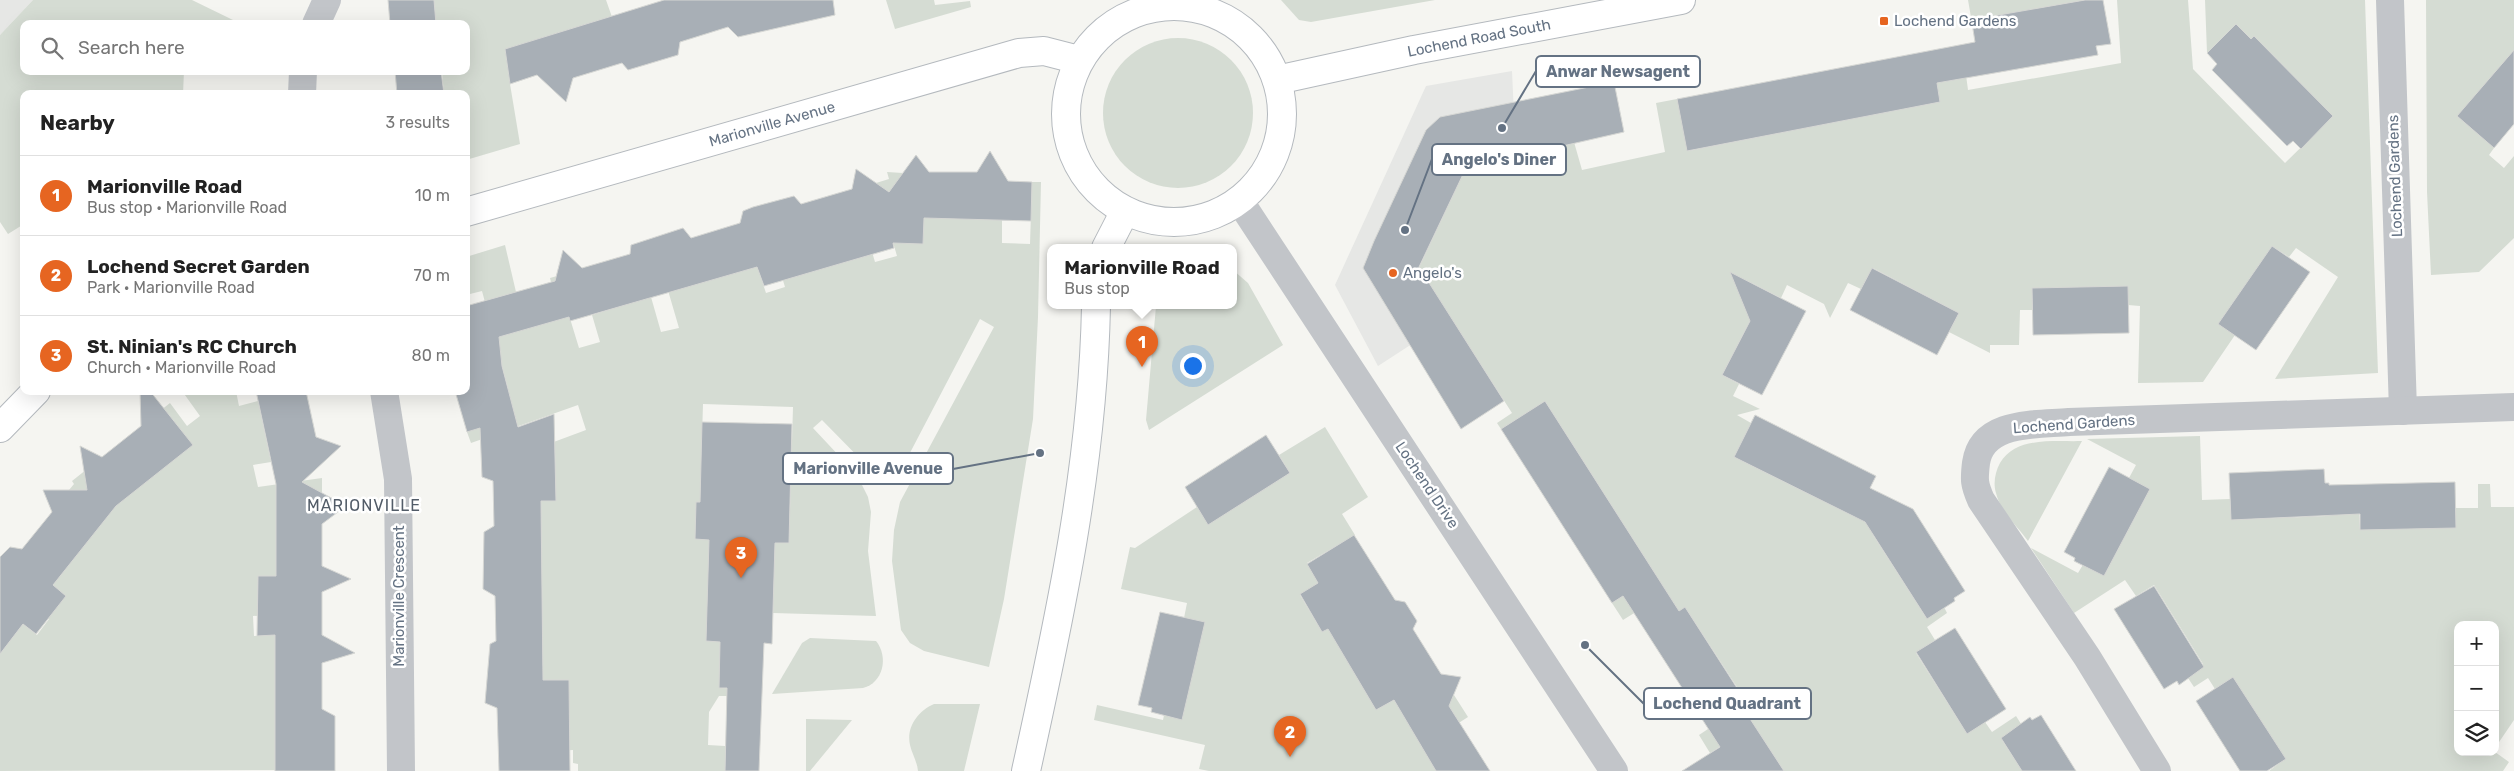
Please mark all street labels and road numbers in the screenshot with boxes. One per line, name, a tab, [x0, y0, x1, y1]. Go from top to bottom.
street label: Lochend Road South	[1406, 15, 1552, 61]
street label: Marionville Avenue	[707, 97, 837, 151]
street label: Lochend Gardens	[2384, 114, 2406, 238]
street label: Lochend Gardens	[2012, 411, 2136, 437]
street label: Lochend Drive	[1391, 438, 1463, 532]
street label: Marionville Crescent	[390, 525, 408, 667]

